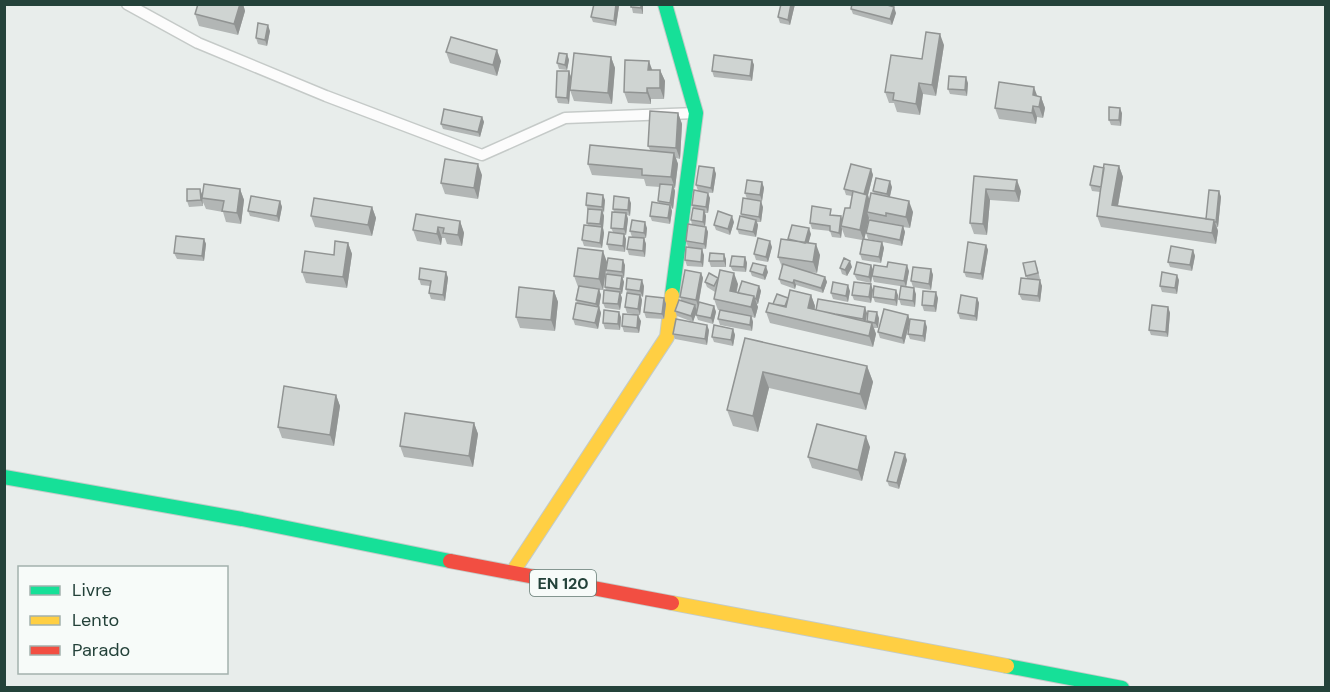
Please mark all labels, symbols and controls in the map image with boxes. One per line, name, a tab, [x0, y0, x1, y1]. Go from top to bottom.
legend	[18, 566, 228, 674]
road number: EN 120	[530, 570, 596, 596]
text: Livre	[72, 578, 112, 602]
text: Lento	[72, 608, 119, 632]
text: Parado	[72, 638, 130, 662]

